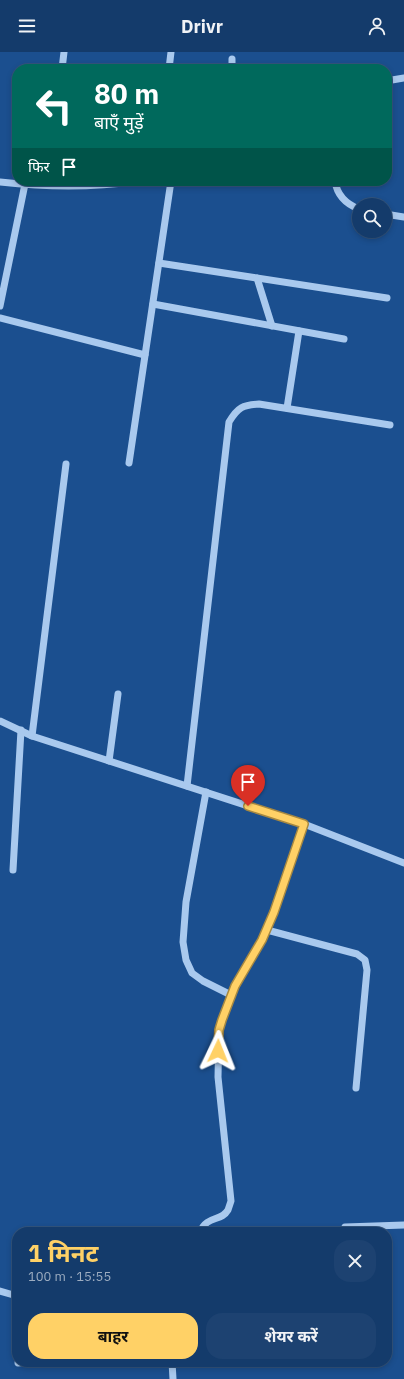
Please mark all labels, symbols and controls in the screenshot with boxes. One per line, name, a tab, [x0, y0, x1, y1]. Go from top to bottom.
icon: menu	[16, 15, 38, 37]
text: Drivr	[181, 15, 223, 38]
icon: person	[366, 15, 388, 37]
text: 80 m	[94, 75, 159, 112]
icon: left	[28, 80, 80, 132]
text: बाएँ मुड़ें	[94, 111, 144, 134]
icon: arrive	[58, 156, 80, 178]
text: फिर	[28, 157, 50, 176]
map controls	[352, 198, 392, 238]
button: search	[352, 198, 392, 238]
pin	[231, 765, 265, 806]
icon: arrive	[237, 771, 259, 793]
position arrow	[197, 1030, 239, 1072]
text: 1 मिनट	[28, 1237, 98, 1269]
button: close	[334, 1240, 376, 1282]
text: 100 m · 15:55	[28, 1268, 111, 1285]
button: बाहर	[28, 1313, 198, 1359]
button: शेयर करें	[206, 1313, 376, 1359]

